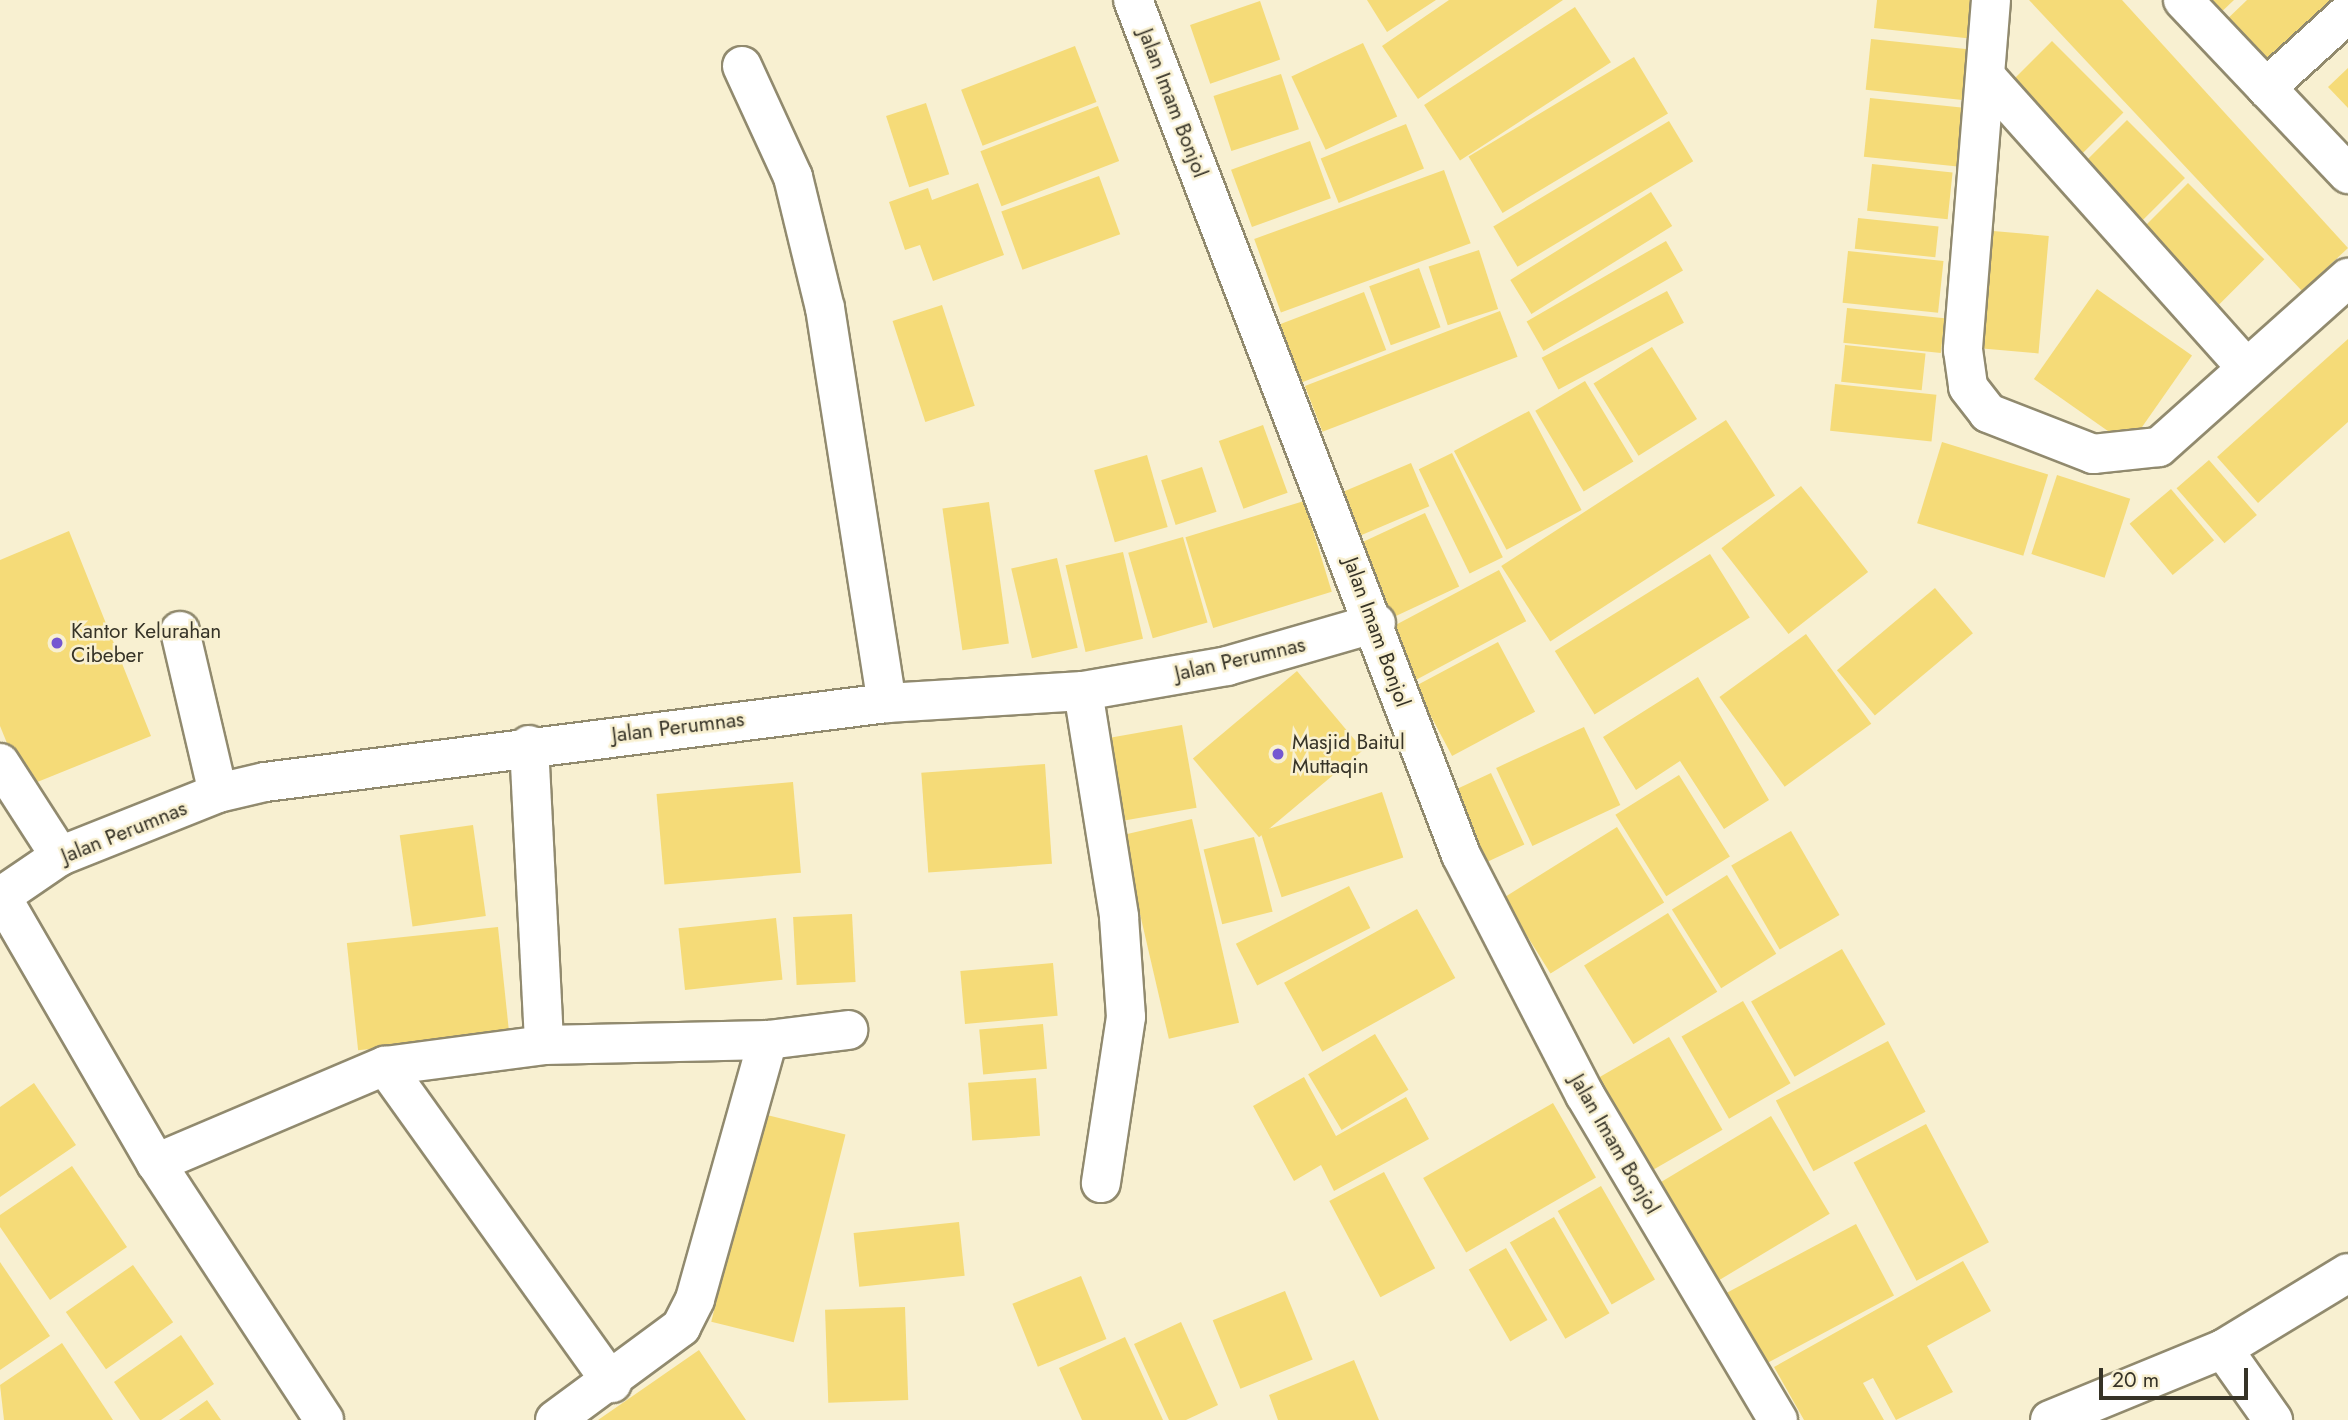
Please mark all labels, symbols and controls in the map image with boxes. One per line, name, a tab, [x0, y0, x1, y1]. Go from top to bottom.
street label: Jalan Imam Bonjol	[1133, 25, 1213, 181]
street label: Jalan Imam Bonjol	[1338, 554, 1416, 710]
place label: Kantor Kelurahan Cibeber	[71, 618, 221, 668]
street label: Jalan Perumnas	[1172, 632, 1308, 686]
marker: Kantor Kelurahan Cibeber	[49, 635, 65, 651]
street label: Jalan Perumnas	[610, 706, 746, 748]
place label: Masjid Baitul Muttaqin	[1292, 729, 1405, 779]
marker: Masjid Baitul Muttaqin	[1270, 746, 1286, 762]
street label: Jalan Perumnas	[57, 795, 191, 869]
street label: Jalan Imam Bonjol	[1565, 1070, 1665, 1218]
scale bar	[2103, 1354, 2252, 1398]
text: 20 m	[2112, 1365, 2159, 1395]

